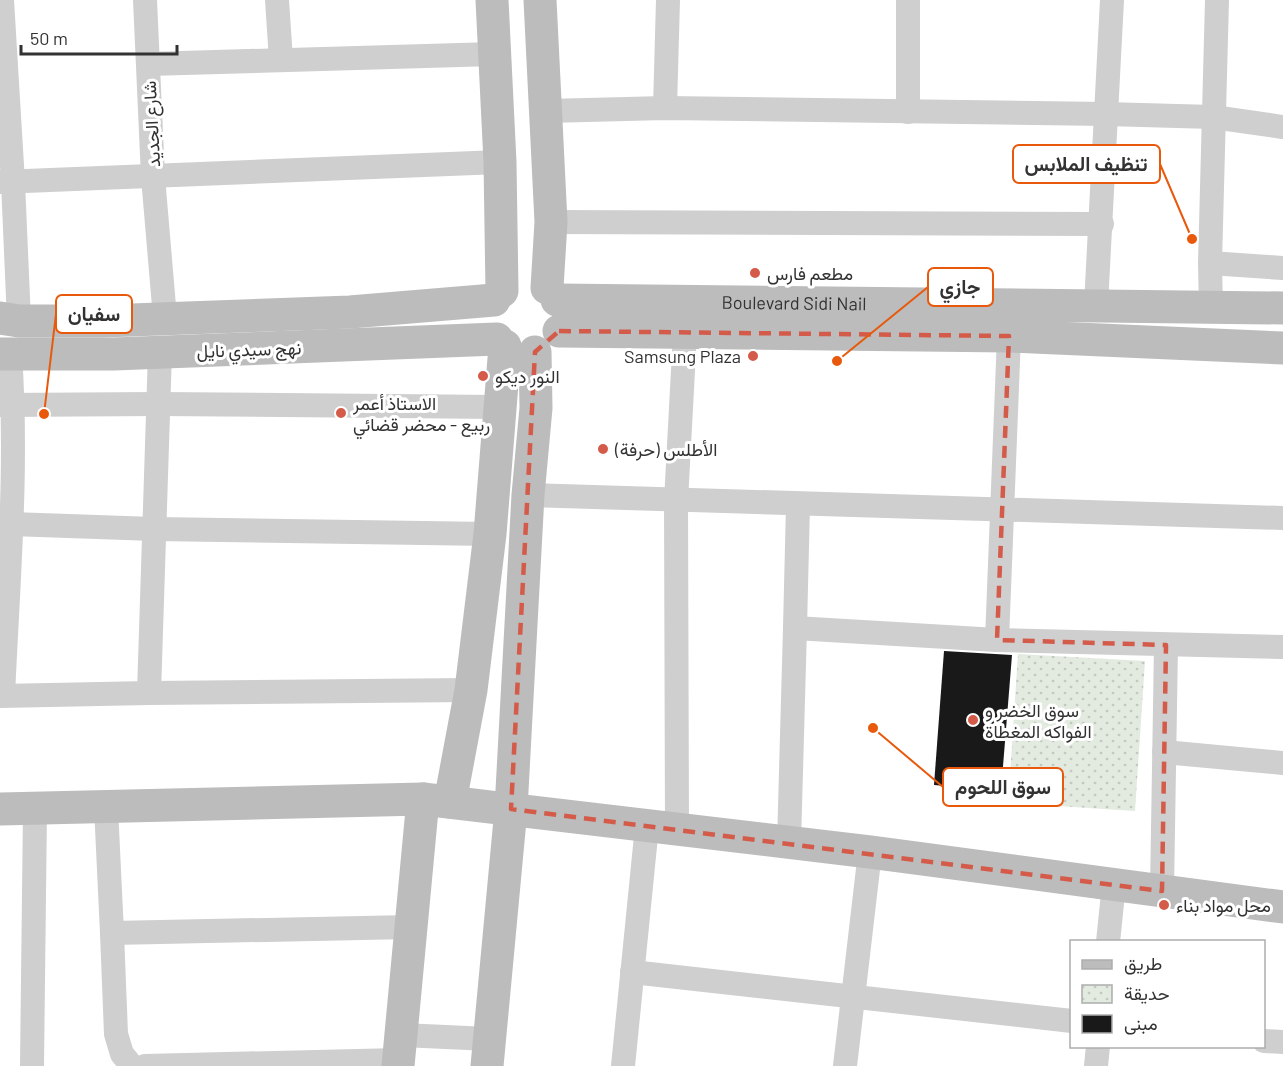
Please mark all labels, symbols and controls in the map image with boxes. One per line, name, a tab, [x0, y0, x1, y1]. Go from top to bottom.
scale bar	[21, 18, 177, 56]
text: 50 m	[30, 27, 68, 49]
street label: شارع الجديد	[138, 80, 166, 168]
callout: تنظيف الملابس	[1013, 145, 1160, 183]
text: تنظيف الملابس	[1024, 151, 1148, 176]
place label: مطعم فارس	[767, 262, 853, 286]
marker: مطعم فارس	[748, 266, 762, 280]
callout: جازي	[928, 268, 993, 306]
text: جازي	[940, 274, 980, 304]
street label: Boulevard Sidi Nail	[721, 291, 867, 314]
callout: سفيان	[56, 295, 132, 333]
text: سفيان	[68, 301, 120, 326]
street label: نهج سيدي نايل	[196, 336, 302, 367]
place label: Samsung Plaza	[624, 345, 741, 367]
marker: Samsung Plaza	[746, 349, 760, 363]
place label: النور ديكو	[495, 365, 560, 388]
marker: النور ديكو	[476, 369, 490, 383]
place label: الاستاذ أعمر ربيع - محضر قضائي	[352, 392, 490, 440]
marker: الاستاذ أعمر ربيع - محضر قضائي	[334, 406, 348, 420]
place label: الأطلس (حرفة)	[614, 438, 717, 461]
marker: الأطلس (حرفة)	[596, 442, 610, 456]
place label: سوق الخضر و الفواكه المغطاة	[985, 699, 1092, 743]
marker: سوق الخضر و الفواكه المغطاة	[966, 713, 980, 727]
callout: سوق اللحوم	[943, 768, 1063, 806]
text: سوق اللحوم	[955, 774, 1051, 800]
place label: محل مواد بناء	[1176, 894, 1271, 917]
marker: محل مواد بناء	[1157, 898, 1171, 912]
legend	[1070, 940, 1265, 1048]
text: طريق	[1124, 952, 1162, 975]
text: حديقة	[1124, 982, 1170, 1004]
text: مبنى	[1124, 1012, 1158, 1035]

